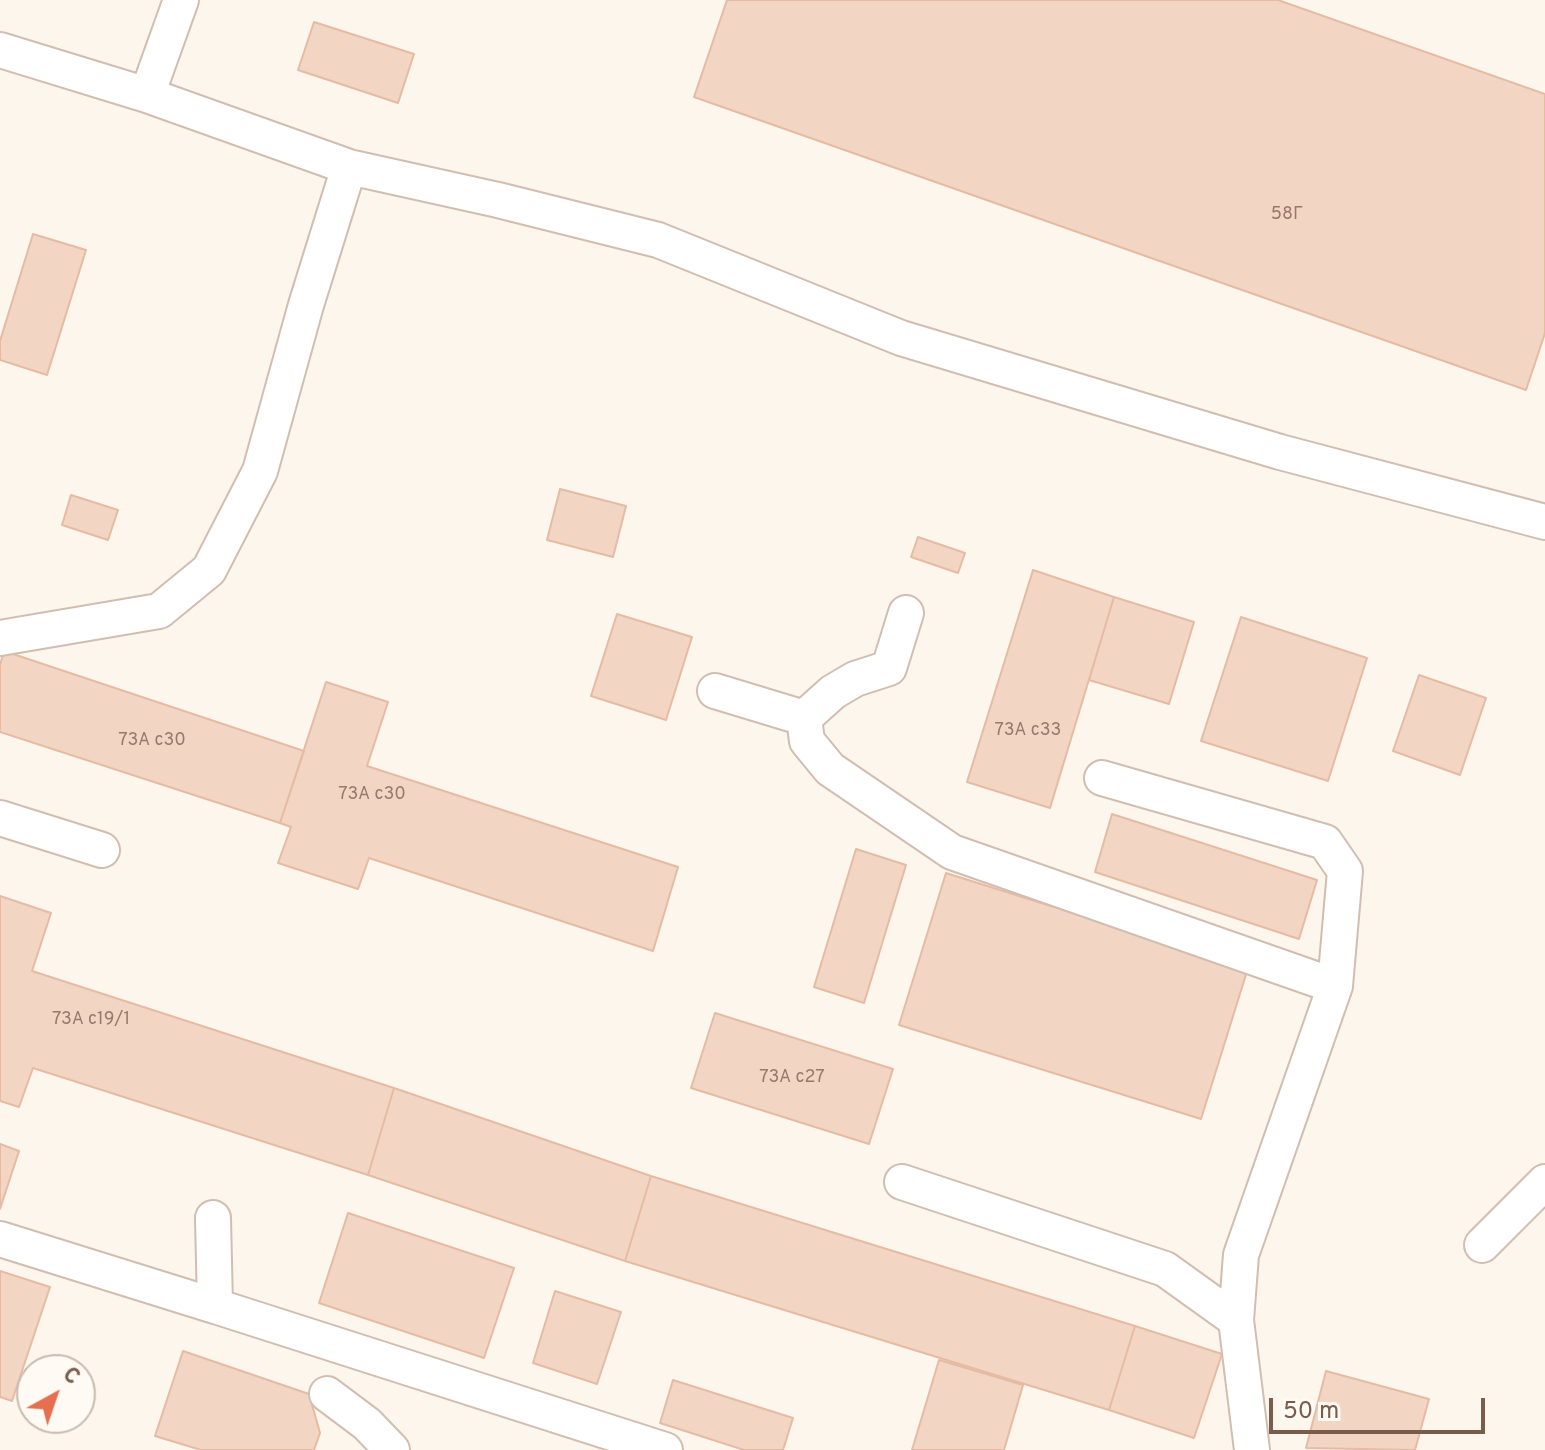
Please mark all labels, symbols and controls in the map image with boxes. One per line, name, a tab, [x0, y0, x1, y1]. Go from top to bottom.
house number: 58Г	[1271, 204, 1303, 226]
house number: 73А с33	[995, 720, 1061, 742]
house number: 73А с30	[118, 730, 186, 752]
house number: 73А с30	[338, 784, 406, 806]
house number: 73А с19/1	[52, 1009, 130, 1031]
house number: 73А с27	[759, 1067, 825, 1089]
north arrow	[16, 1354, 96, 1434]
text: С	[56, 1362, 85, 1392]
scale bar	[1273, 1382, 1489, 1432]
text: 50 m	[1283, 1397, 1339, 1427]

